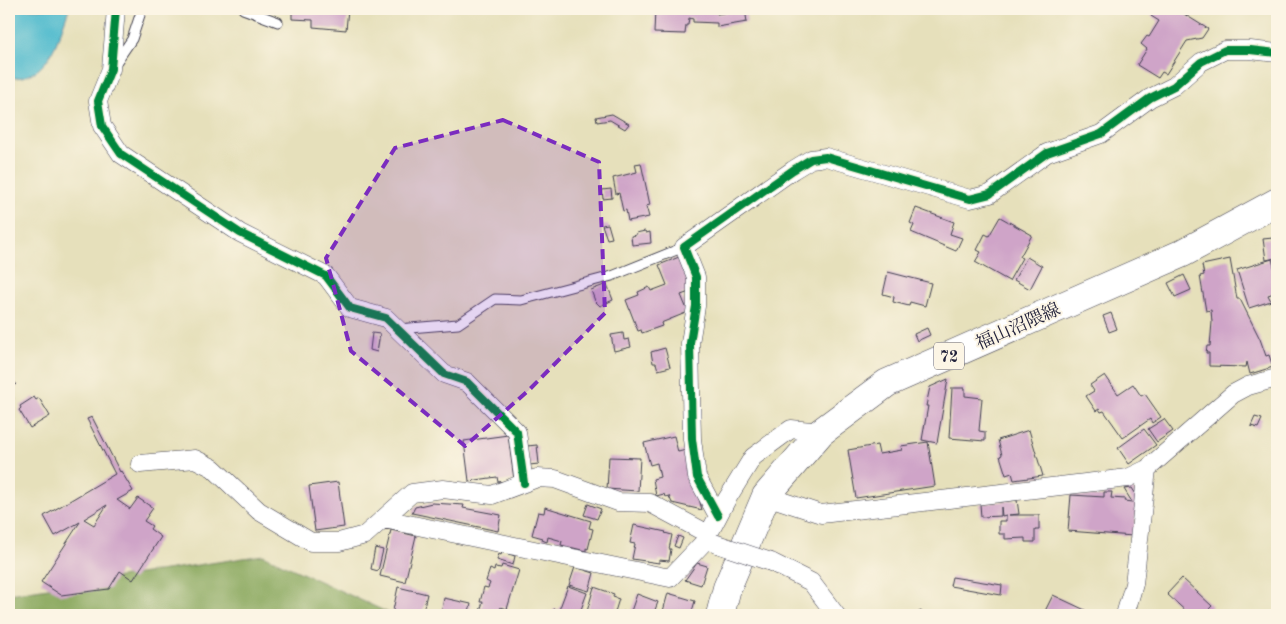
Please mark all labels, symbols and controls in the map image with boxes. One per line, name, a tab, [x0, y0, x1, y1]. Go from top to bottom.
street label: 福山沼隈線	[973, 299, 1063, 353]
road number: 72	[934, 342, 964, 370]

